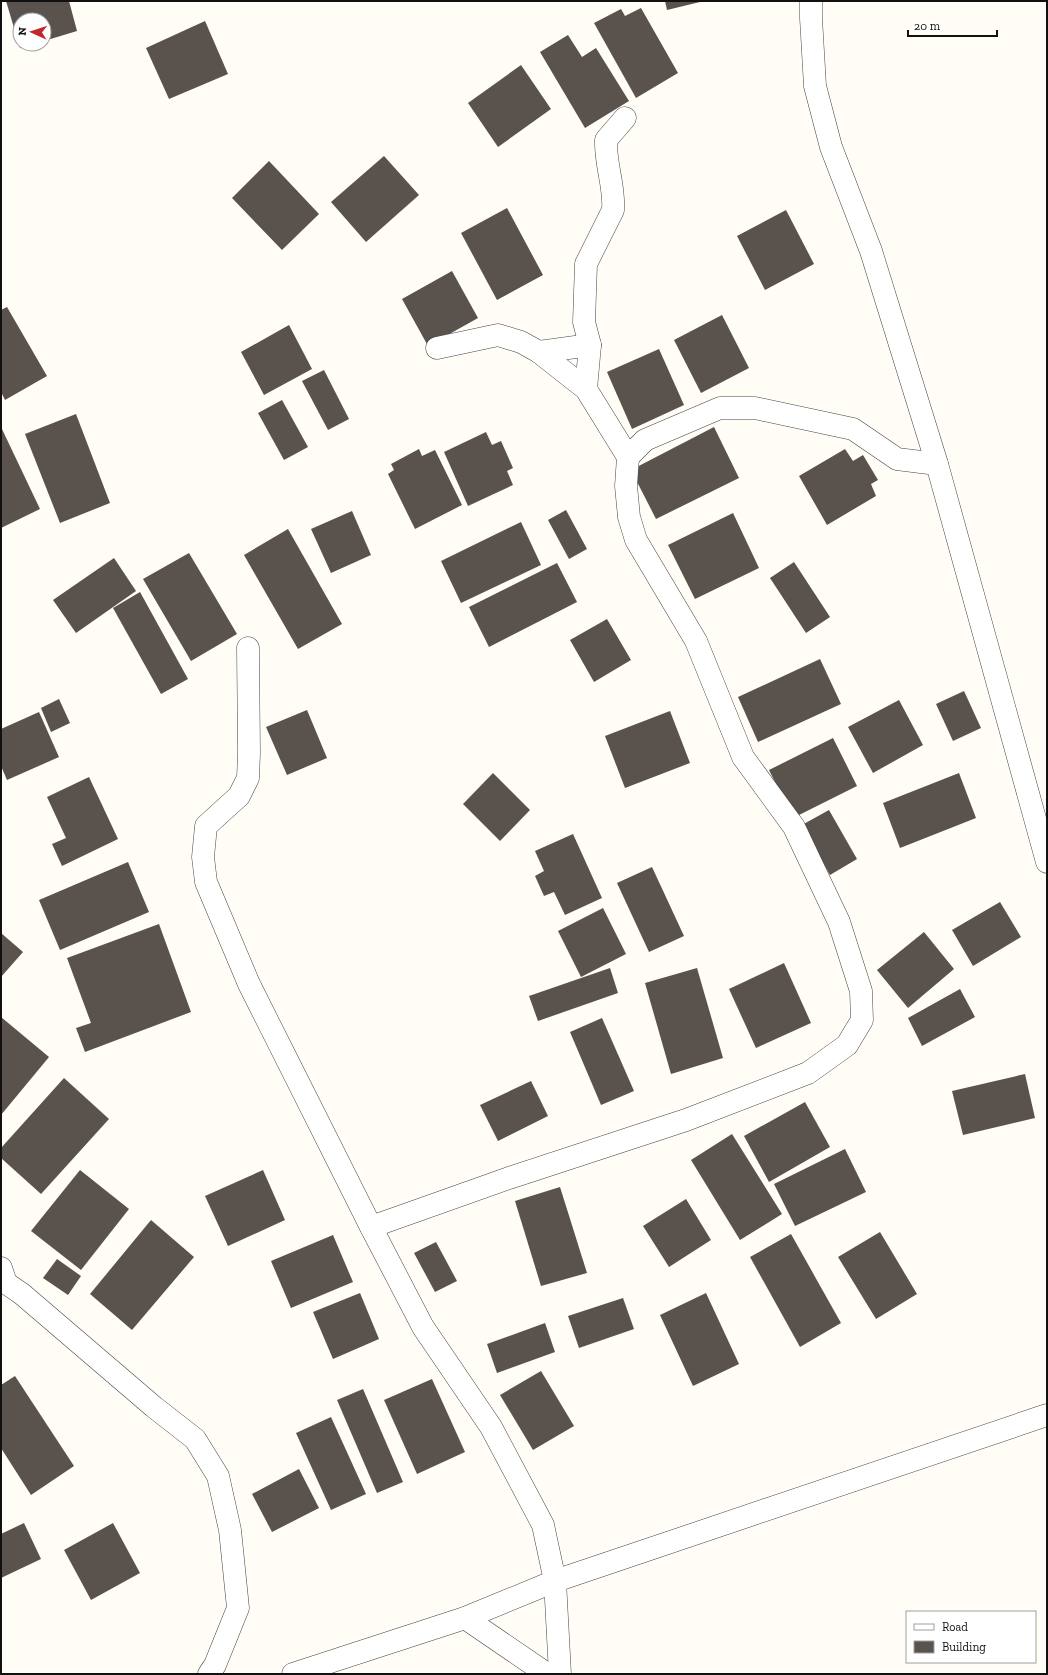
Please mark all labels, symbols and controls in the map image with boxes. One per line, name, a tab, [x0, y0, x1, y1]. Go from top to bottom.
north arrow	[12, 12, 52, 52]
scale bar	[908, 12, 997, 38]
text: 20 m	[914, 19, 941, 33]
text: N	[16, 26, 29, 36]
legend	[906, 1611, 1036, 1663]
text: Road	[942, 1620, 968, 1634]
text: Building	[942, 1640, 986, 1654]

